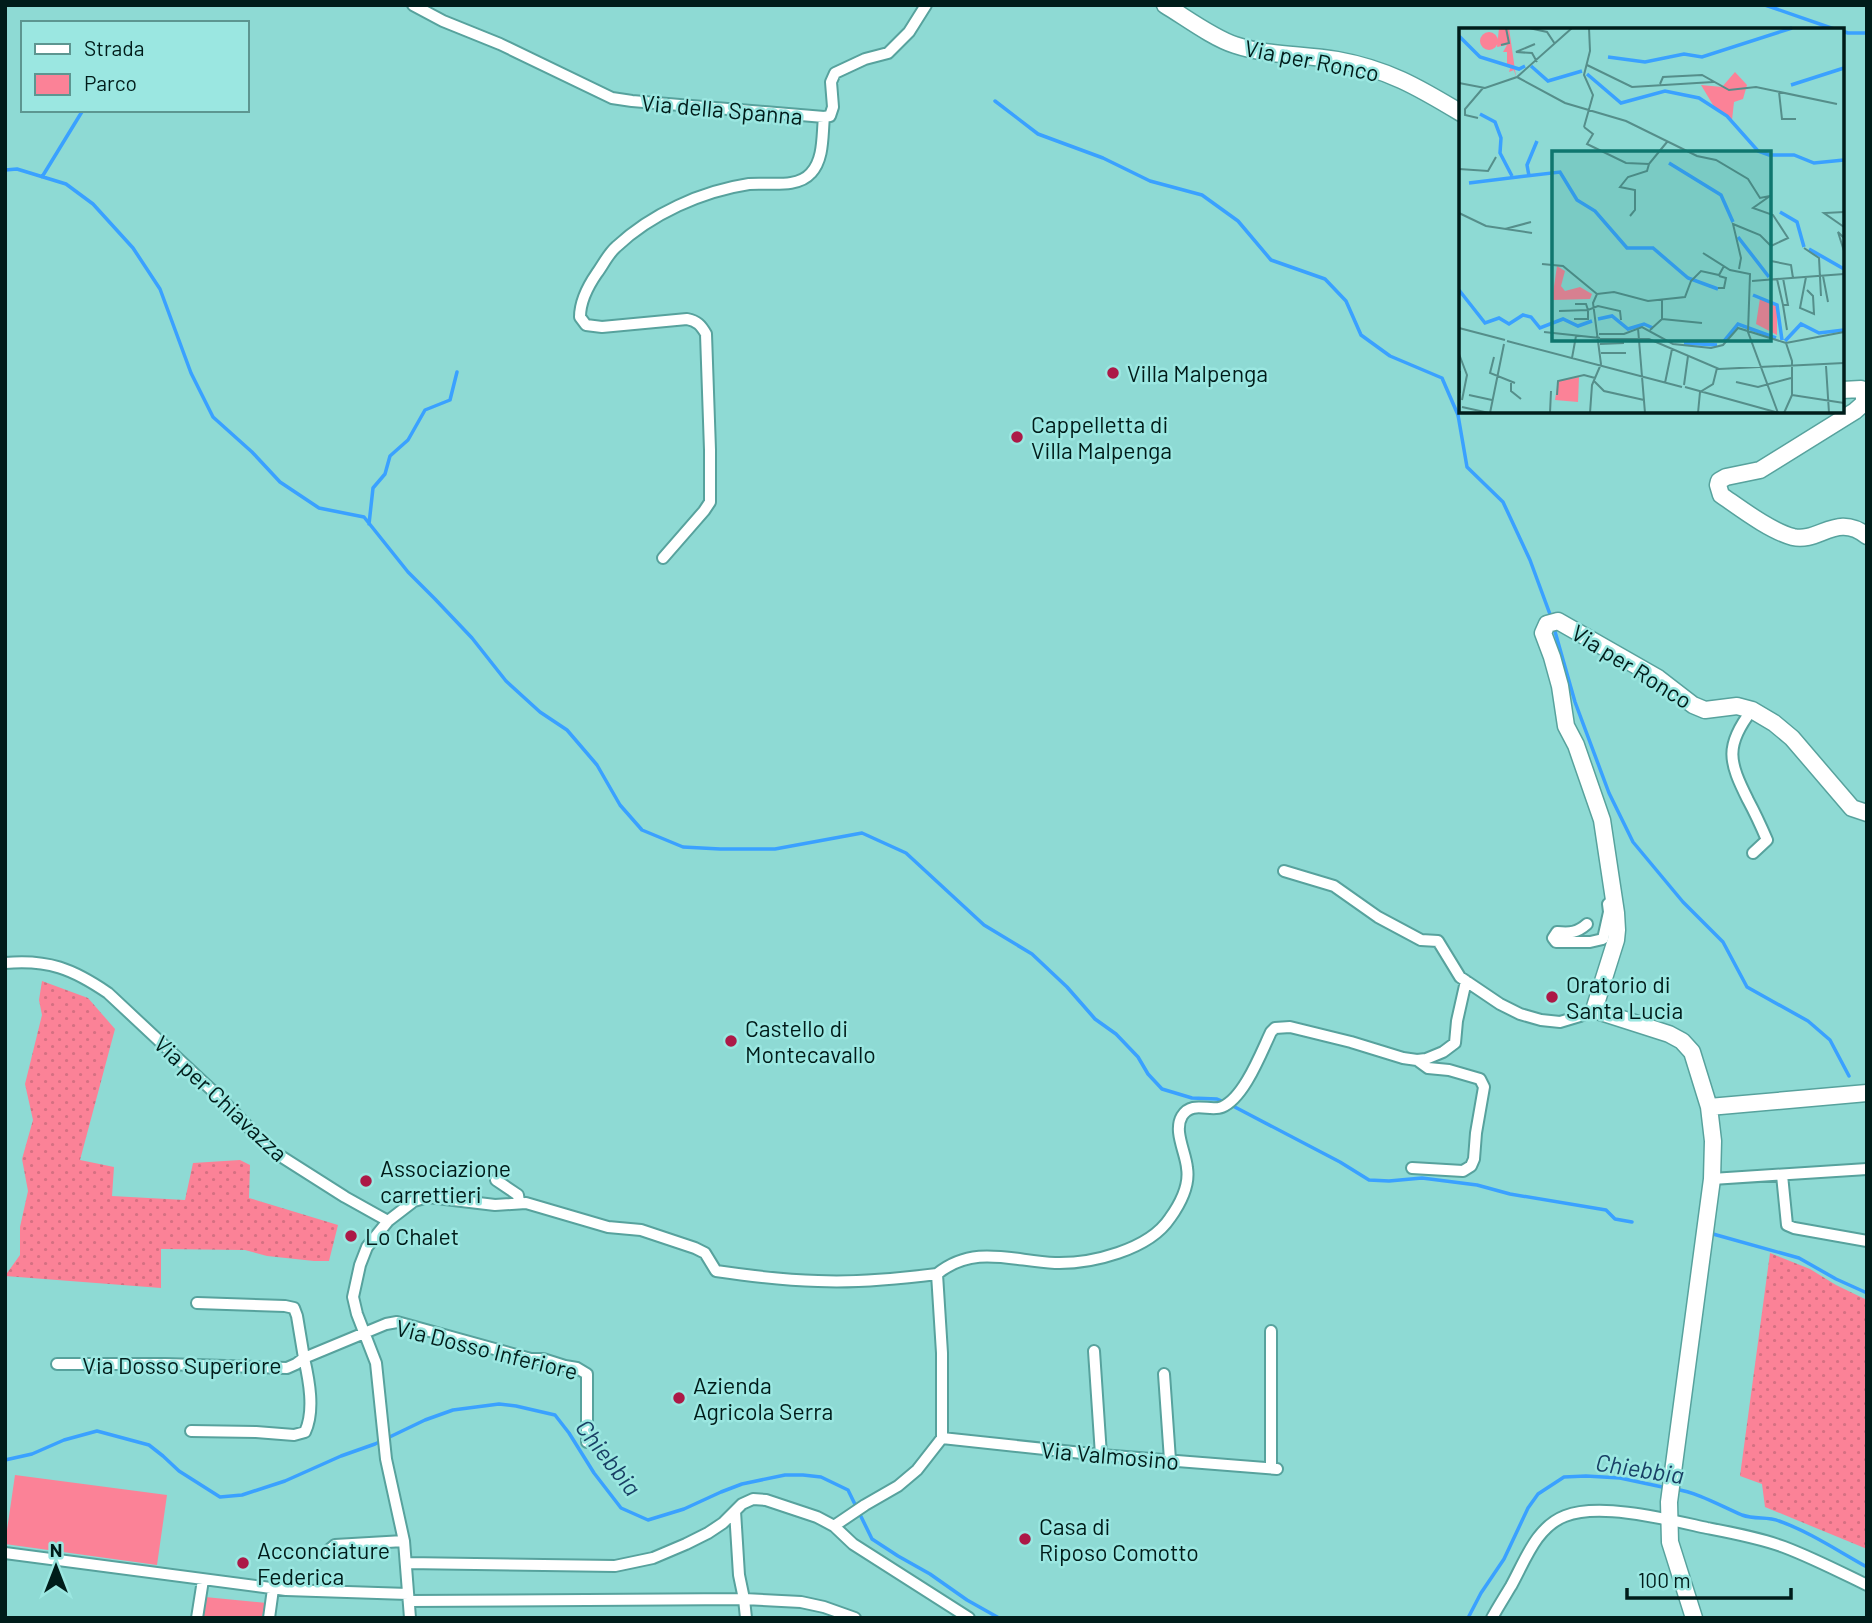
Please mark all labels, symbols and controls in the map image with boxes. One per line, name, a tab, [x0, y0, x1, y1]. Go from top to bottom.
legend	[21, 21, 248, 112]
inset map	[1459, 28, 1844, 413]
street label: Via per Ronco	[1242, 33, 1382, 87]
text: Strada	[84, 35, 144, 60]
text: Parco	[84, 70, 137, 95]
street label: Via della Spanna	[640, 88, 804, 130]
place label: Villa Malpenga	[1127, 359, 1268, 387]
marker: Villa Malpenga	[1105, 365, 1121, 381]
place label: Cappelletta di Villa Malpenga	[1031, 410, 1172, 464]
marker: Cappelletta di Villa Malpenga	[1009, 429, 1025, 445]
street label: Via per Ronco	[1567, 618, 1697, 714]
place label: Oratorio di Santa Lucia	[1566, 970, 1683, 1024]
marker: Oratorio di Santa Lucia	[1544, 989, 1560, 1005]
place label: Castello di Montecavallo	[745, 1014, 876, 1068]
street label: Via per Chiavazza	[149, 1029, 293, 1167]
marker: Castello di Montecavallo	[723, 1033, 739, 1049]
place label: Associazione carrettieri	[380, 1154, 511, 1208]
marker: Associazione carrettieri	[358, 1173, 374, 1189]
place label: Lo Chalet	[365, 1222, 459, 1250]
marker: Lo Chalet	[343, 1228, 359, 1244]
street label: Via Dosso Inferiore	[393, 1313, 581, 1385]
street label: Via Dosso Superiore	[82, 1351, 282, 1379]
place label: Azienda Agricola Serra	[693, 1371, 833, 1425]
marker: Azienda Agricola Serra	[671, 1390, 687, 1406]
water label: Chiebbia	[570, 1413, 648, 1501]
street label: Via Valmosino	[1040, 1435, 1180, 1475]
water label: Chiebbia	[1594, 1447, 1686, 1489]
place label: Casa di Riposo Comotto	[1039, 1512, 1199, 1566]
marker: Casa di Riposo Comotto	[1017, 1531, 1033, 1547]
north arrow	[21, 1532, 91, 1602]
place label: Acconciature Federica	[257, 1536, 390, 1590]
text: N	[50, 1538, 62, 1561]
marker: Acconciature Federica	[235, 1555, 251, 1571]
scale bar	[1627, 1556, 1792, 1600]
text: 100 m	[1638, 1567, 1691, 1592]

